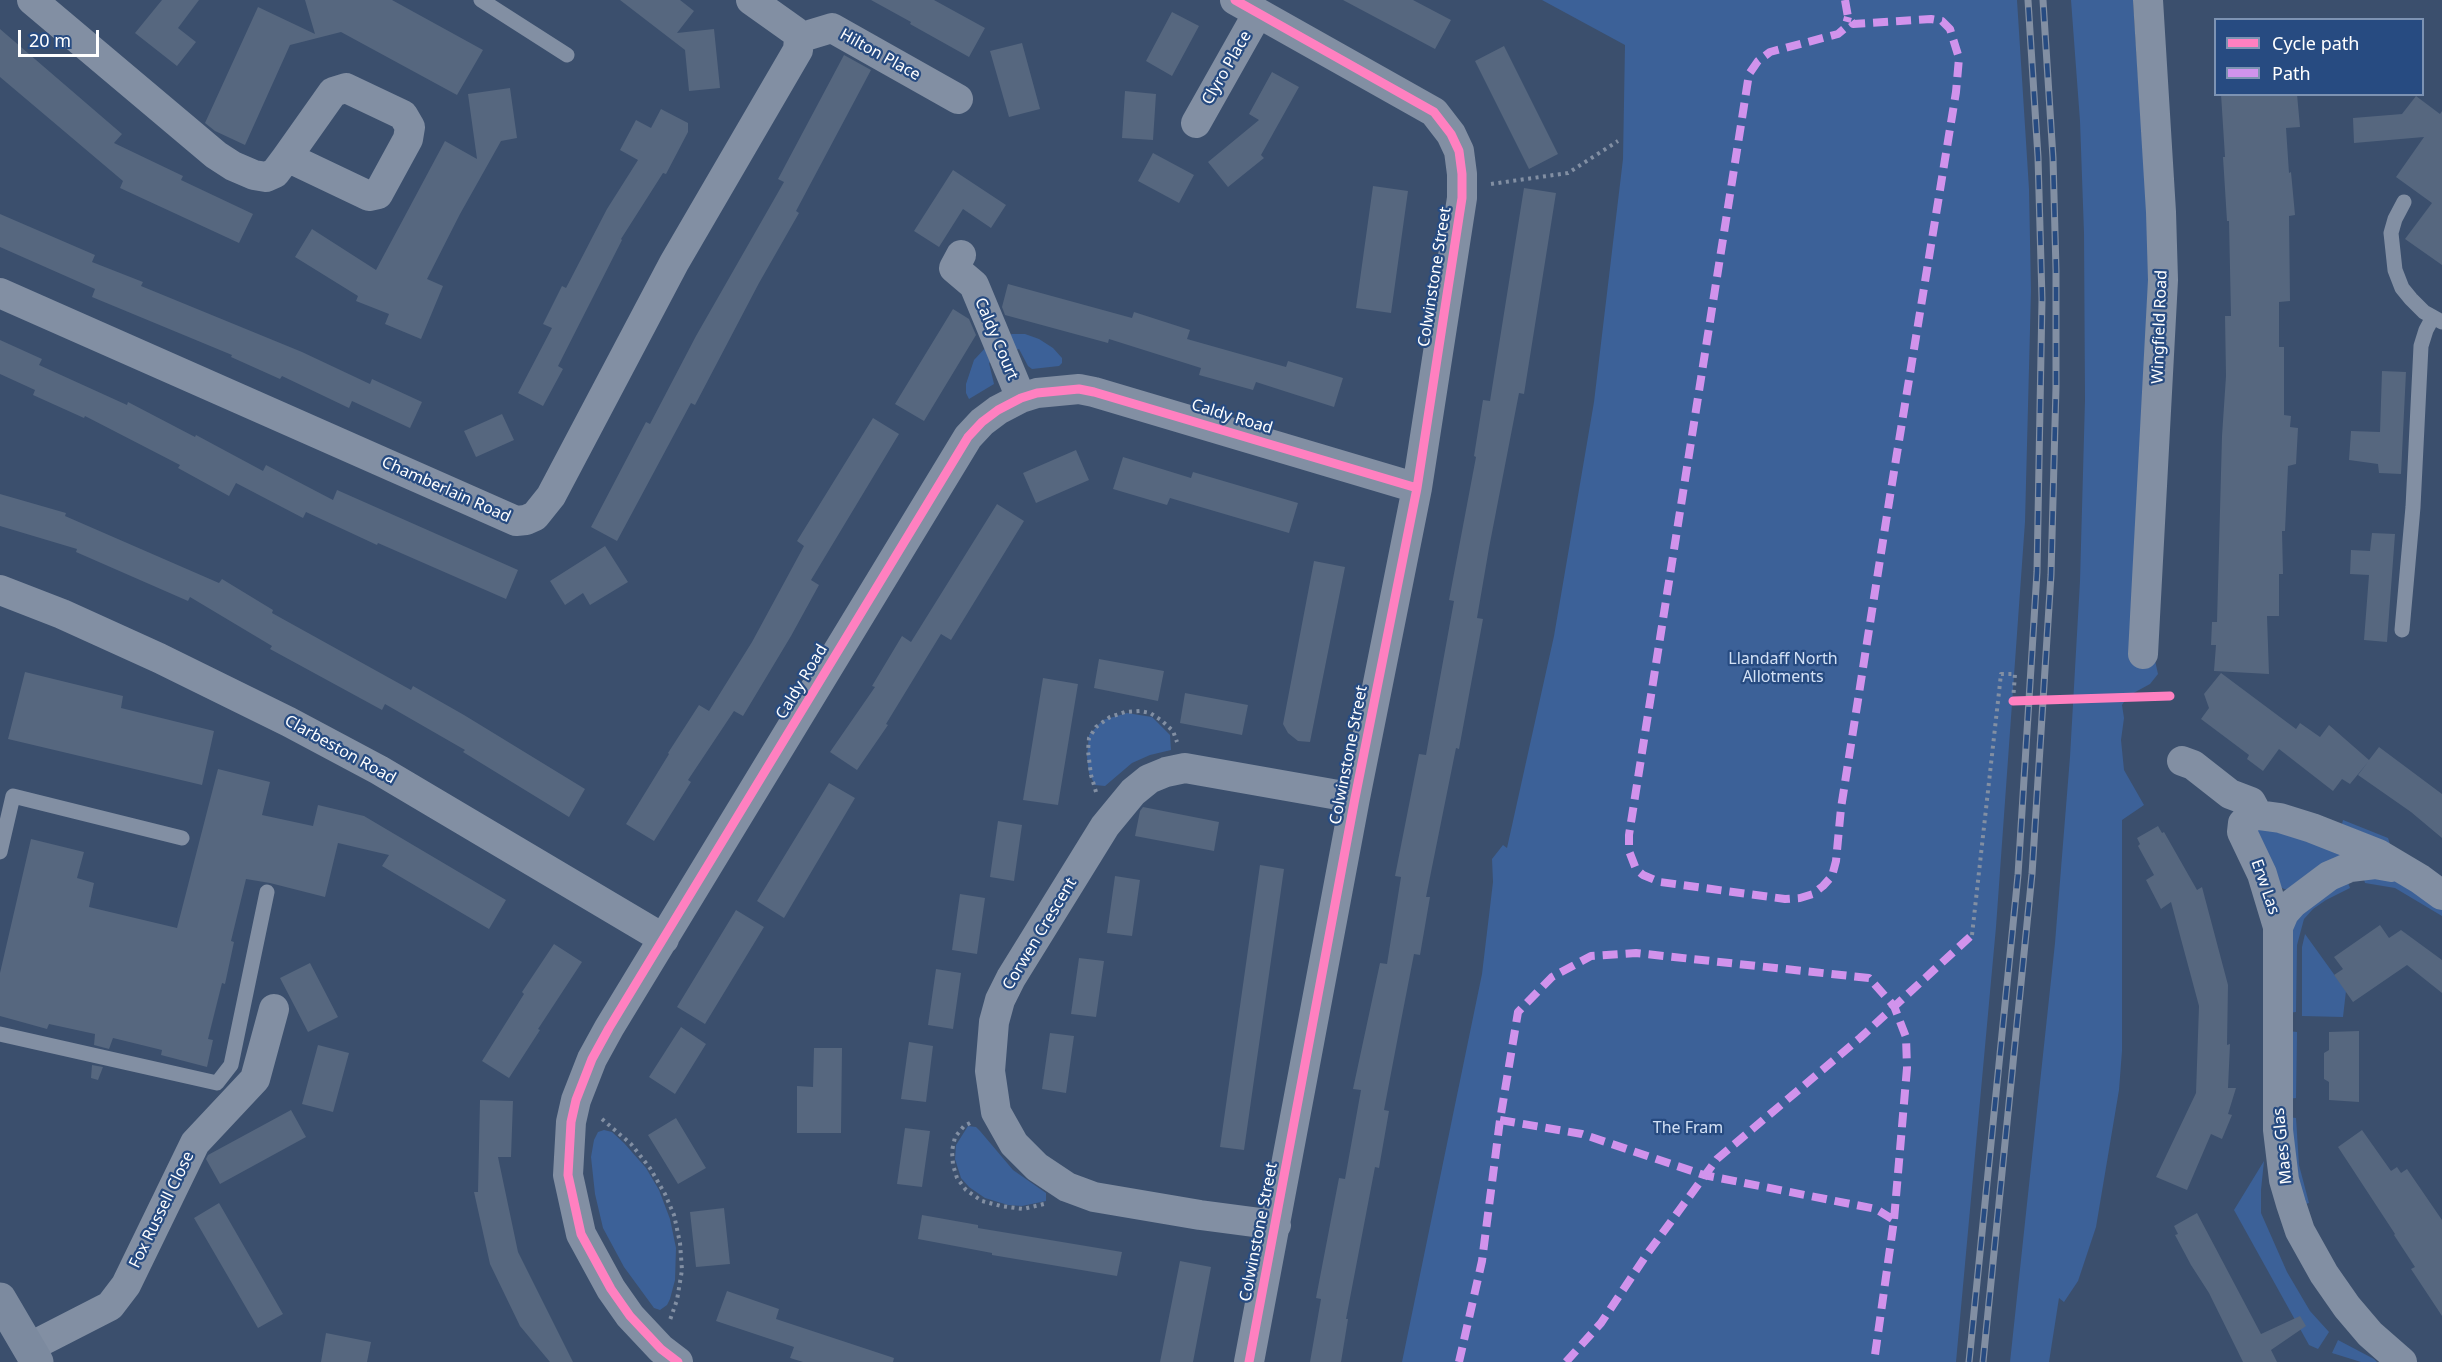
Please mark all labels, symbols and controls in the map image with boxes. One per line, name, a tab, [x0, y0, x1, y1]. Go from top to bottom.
scale bar	[21, 18, 102, 56]
legend	[2214, 18, 2424, 96]
street label: Hilton Place	[836, 25, 924, 85]
text: 20 m	[29, 28, 71, 52]
street label: Clyro Place	[1198, 28, 1256, 108]
text: Cycle path	[2272, 31, 2359, 55]
text: Path	[2272, 61, 2311, 85]
street label: Colwinstone Street	[1414, 206, 1456, 348]
street label: Wingfield Road	[2148, 270, 2172, 384]
street label: Caldy Court	[970, 295, 1022, 383]
street label: Caldy Road	[1189, 396, 1275, 438]
street label: Chamberlain Road	[379, 453, 513, 527]
street label: Caldy Road	[772, 641, 832, 723]
park label: Llandaff North Allotments	[1728, 649, 1838, 687]
street label: Colwinstone Street	[1326, 684, 1372, 826]
street label: Clarbeston Road	[281, 711, 399, 789]
street label: Erw Las	[2247, 857, 2283, 917]
street label: Corwen Crescent	[999, 874, 1081, 994]
street label: Maes Glas	[2269, 1107, 2297, 1185]
park label: The Fram	[1653, 1118, 1723, 1138]
street label: Fox Russell Close	[125, 1148, 199, 1272]
street label: Colwinstone Street	[1236, 1161, 1282, 1303]

